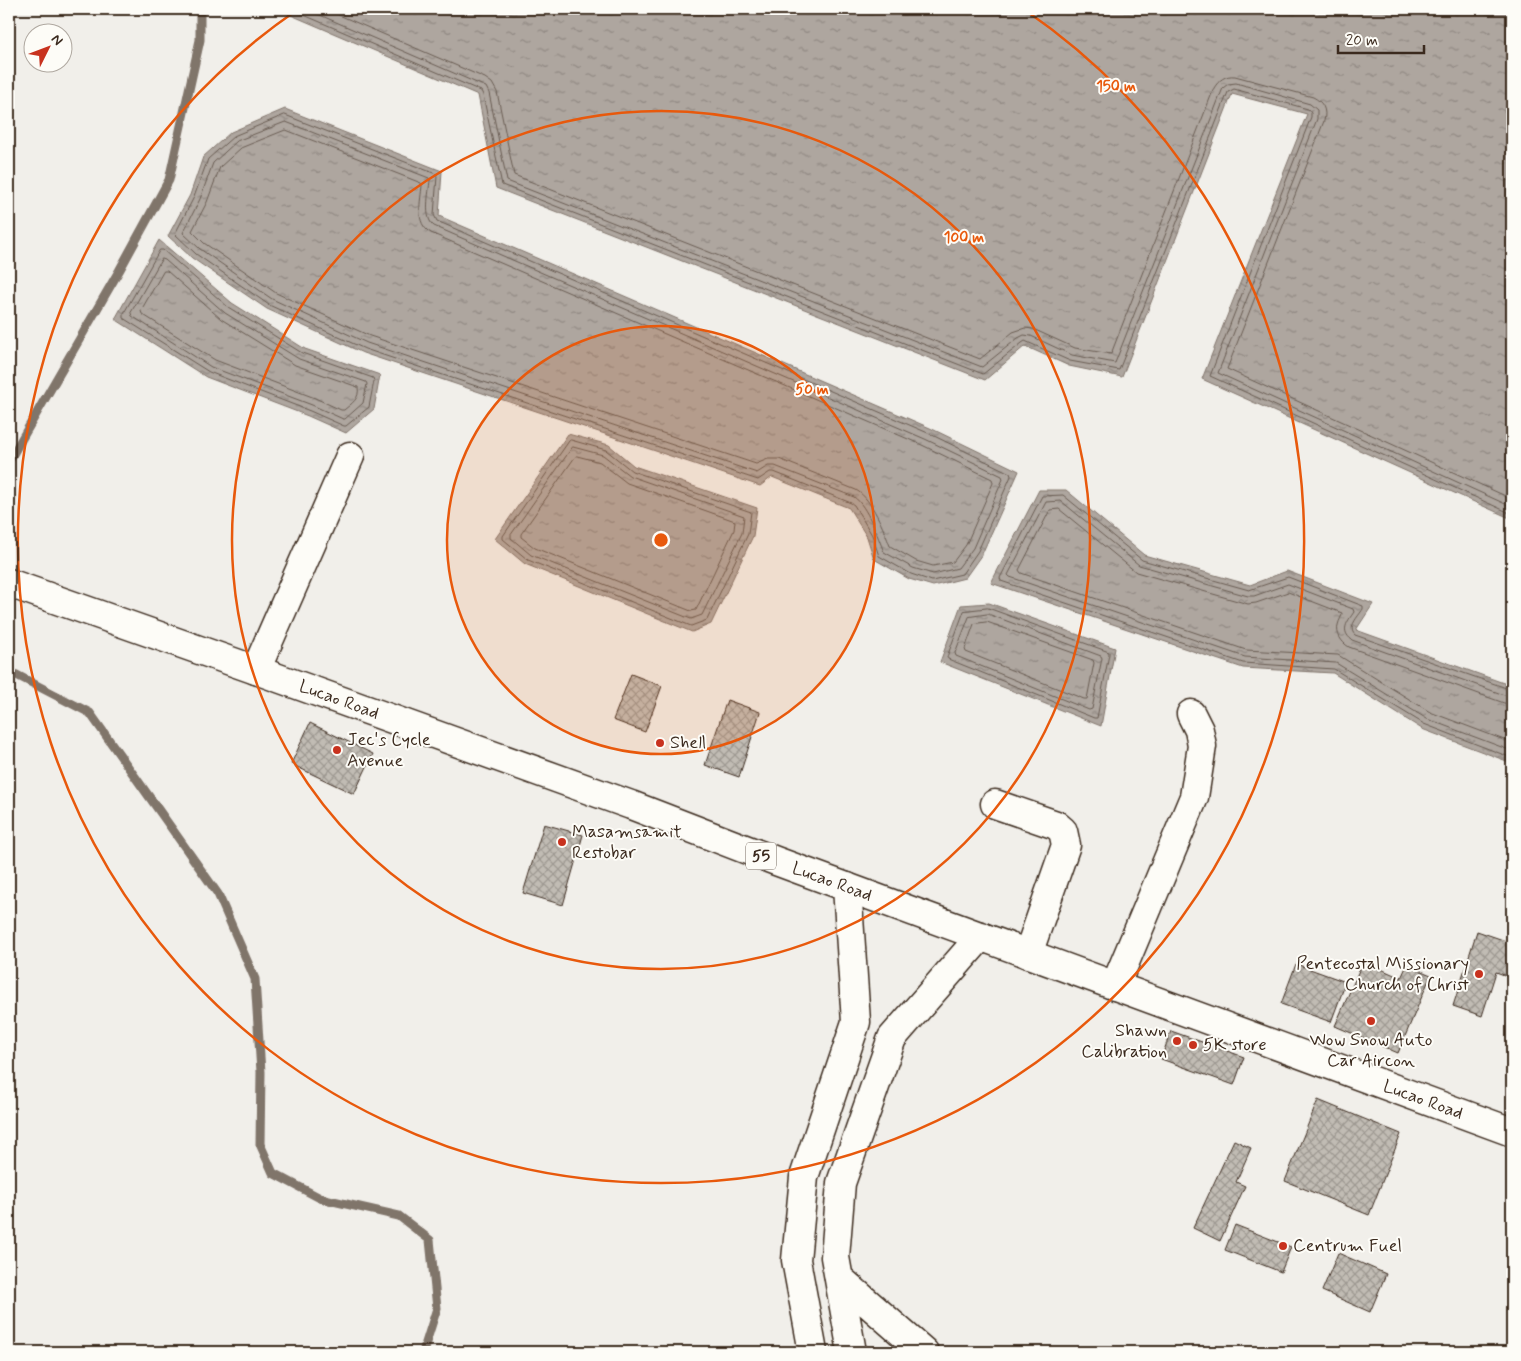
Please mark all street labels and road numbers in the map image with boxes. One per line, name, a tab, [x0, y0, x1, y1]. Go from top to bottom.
street label: Lucao Road	[296, 674, 382, 726]
road number: 55	[746, 842, 776, 869]
street label: Lucao Road	[789, 856, 875, 908]
street label: Lucao Road	[1380, 1074, 1466, 1126]

